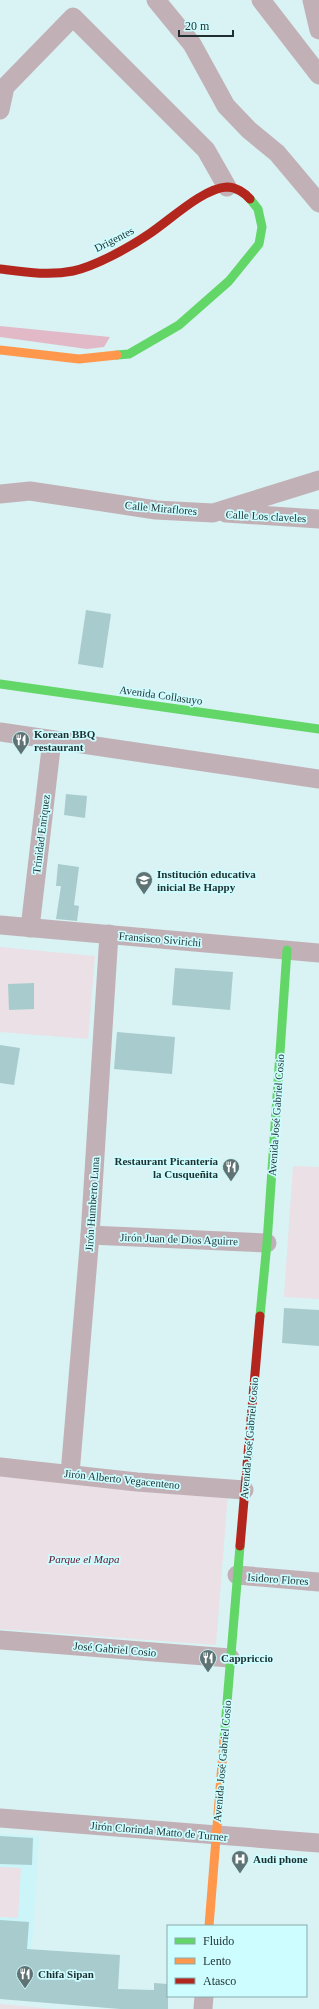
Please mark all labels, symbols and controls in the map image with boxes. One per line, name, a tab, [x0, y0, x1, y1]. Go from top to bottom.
scale bar	[179, 12, 233, 38]
text: 20 m	[185, 19, 210, 33]
street label: Drigentes	[92, 224, 136, 254]
street label: Calle Miraflores	[124, 499, 198, 517]
street label: Calle Los claveles	[225, 508, 307, 524]
street label: Avenida Collasuyo	[119, 683, 204, 707]
place label: Korean BBQ restaurant	[34, 728, 96, 753]
restaurant icon: Korean BBQ restaurant	[11, 730, 31, 755]
street label: Trinidad Enriquez	[30, 793, 52, 874]
place label: Institución educativa inicial Be Happy	[157, 868, 256, 893]
school or university icon: Institución educativa inicial Be Happy	[134, 870, 154, 895]
street label: Fransisco Sivirichi	[118, 929, 202, 949]
street label: Avenida José Gabriel Cosio	[266, 1053, 286, 1176]
place label: Restaurant Picantería la Cusqueñita	[114, 1155, 218, 1180]
street label: Jirón Humberto Luna	[83, 1156, 101, 1252]
restaurant icon: Restaurant Picantería la Cusqueñita	[221, 1157, 241, 1182]
street label: Jirón Juan de Dios Aguirre	[120, 1231, 238, 1247]
street label: Avenida José Gabriel Cosio	[238, 1376, 260, 1499]
street label: Jirón Alberto Vegacenteno	[63, 1467, 181, 1491]
park label: Parque el Mapa	[47, 1553, 120, 1565]
street label: Isidoro Flores	[247, 1571, 309, 1587]
street label: José Gabriel Cosio	[73, 1639, 157, 1659]
restaurant icon: Cappriccio	[198, 1648, 218, 1673]
place label: Cappriccio	[221, 1652, 273, 1664]
street label: Avenida José Gabriel Cosio	[211, 1699, 233, 1822]
street label: Jirón Clorinda Matto de Turner	[90, 1819, 228, 1843]
hospital icon: Audi phone	[230, 1849, 250, 1874]
place label: Audi phone	[253, 1853, 308, 1865]
legend	[167, 1925, 307, 1997]
text: Fluido	[203, 1934, 234, 1948]
text: Lento	[203, 1954, 231, 1968]
restaurant icon: Chifa Sipan	[15, 1964, 35, 1989]
place label: Chifa Sipan	[38, 1968, 94, 1980]
text: Atasco	[203, 1974, 236, 1988]

